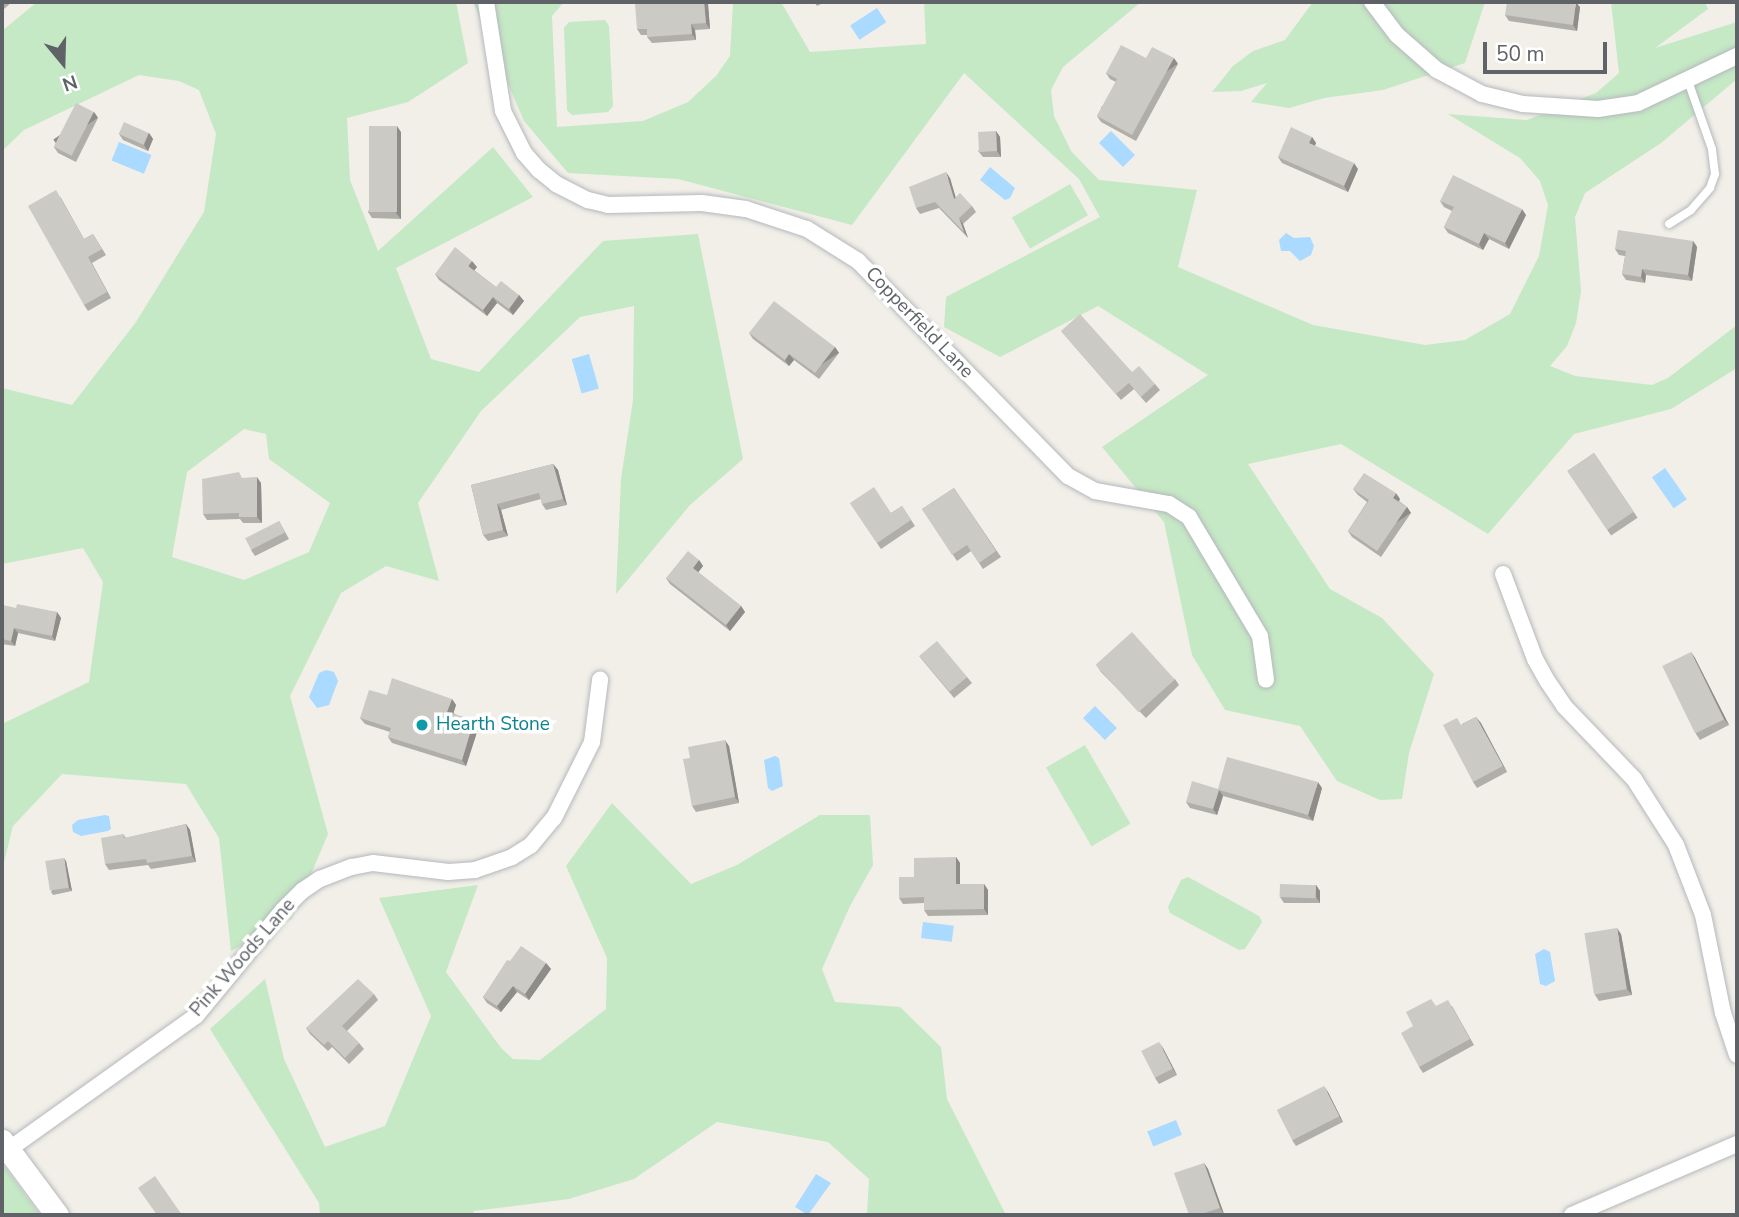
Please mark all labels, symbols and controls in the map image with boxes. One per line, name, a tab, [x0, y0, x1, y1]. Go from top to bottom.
north arrow	[28, 28, 98, 98]
scale bar	[1487, 28, 1611, 72]
text: 50 m	[1496, 40, 1545, 68]
text: N	[59, 68, 81, 97]
street label: Copperfield Lane	[860, 263, 978, 383]
place label: Hearth Stone	[436, 714, 550, 736]
marker: Hearth Stone	[414, 717, 430, 733]
street label: Pink Woods Lane	[186, 894, 300, 1022]

